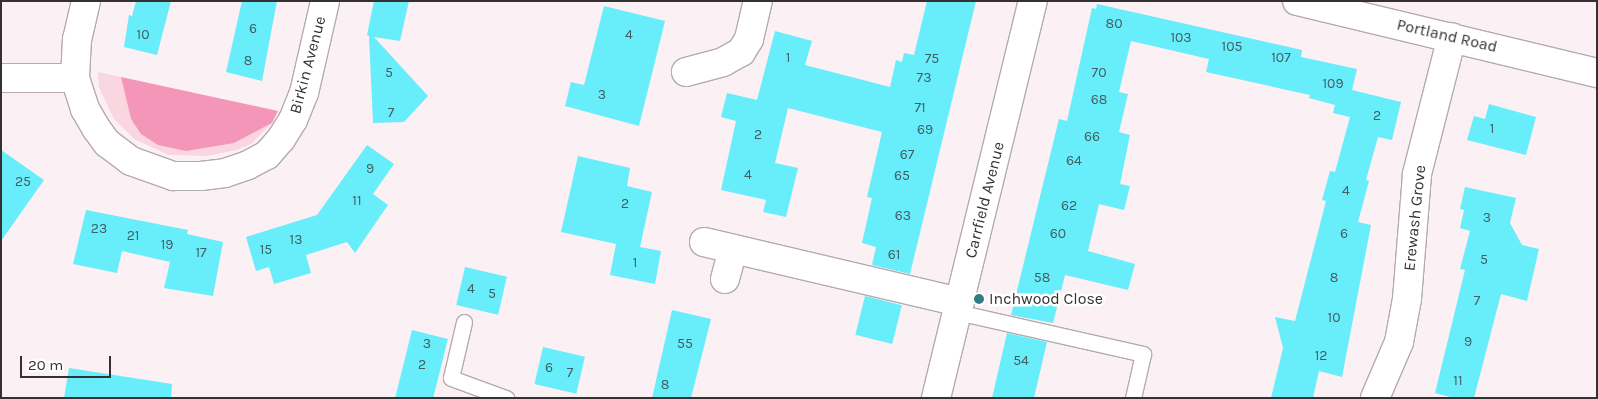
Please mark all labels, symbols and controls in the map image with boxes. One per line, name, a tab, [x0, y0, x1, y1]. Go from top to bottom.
street label: Birkin Avenue	[286, 14, 330, 116]
street label: Portland Road	[1395, 15, 1499, 57]
house number: 80	[1106, 16, 1122, 32]
house number: 6	[249, 21, 257, 37]
house number: 10	[137, 27, 149, 43]
house number: 4	[625, 27, 633, 43]
house number: 103	[1170, 30, 1192, 46]
house number: 105	[1222, 39, 1242, 55]
house number: 1	[786, 50, 790, 66]
house number: 107	[1271, 50, 1291, 66]
house number: 75	[925, 51, 939, 67]
house number: 8	[244, 53, 252, 69]
house number: 5	[385, 65, 393, 81]
house number: 70	[1092, 65, 1106, 81]
house number: 73	[917, 70, 931, 86]
house number: 109	[1322, 76, 1344, 92]
house number: 3	[598, 87, 606, 103]
house number: 68	[1091, 92, 1107, 108]
house number: 71	[914, 100, 926, 116]
house number: 7	[388, 105, 394, 121]
house number: 2	[1373, 108, 1381, 124]
house number: 1	[1490, 121, 1494, 137]
house number: 69	[917, 122, 933, 138]
house number: 2	[754, 127, 762, 143]
house number: 66	[1084, 129, 1100, 145]
street label: Carrfield Avenue	[961, 140, 1009, 260]
house number: 67	[900, 147, 914, 163]
house number: 64	[1066, 153, 1082, 169]
house number: 9	[366, 161, 374, 177]
street label: Erewash Grove	[1400, 164, 1430, 272]
house number: 4	[744, 167, 752, 183]
house number: 65	[894, 168, 910, 184]
house number: 25	[15, 174, 31, 190]
house number: 4	[1342, 183, 1350, 199]
house number: 11	[352, 193, 362, 209]
house number: 2	[621, 196, 629, 212]
house number: 62	[1061, 198, 1077, 214]
house number: 63	[895, 208, 911, 224]
house number: 3	[1483, 210, 1491, 226]
house number: 23	[91, 221, 107, 237]
house number: 60	[1050, 226, 1066, 242]
house number: 6	[1340, 226, 1348, 242]
house number: 21	[127, 228, 139, 244]
house number: 13	[290, 232, 302, 248]
house number: 19	[161, 237, 173, 253]
house number: 15	[260, 242, 272, 258]
house number: 17	[195, 245, 207, 261]
house number: 61	[888, 247, 900, 263]
house number: 5	[1480, 252, 1488, 268]
house number: 1	[633, 255, 637, 271]
house number: 58	[1034, 270, 1050, 286]
house number: 8	[1330, 270, 1338, 286]
house number: 4	[467, 281, 475, 297]
house number: 5	[488, 286, 496, 302]
place label: Inchwood Close	[989, 289, 1103, 309]
marker: Inchwood Close	[973, 293, 985, 305]
house number: 7	[1474, 293, 1480, 309]
house number: 10	[1328, 310, 1340, 326]
house number: 9	[1464, 334, 1472, 350]
house number: 3	[423, 336, 431, 352]
house number: 55	[677, 336, 693, 352]
scale bar	[22, 346, 114, 378]
house number: 12	[1315, 348, 1327, 364]
house number: 54	[1013, 353, 1029, 369]
text: 20 m	[28, 356, 63, 374]
house number: 2	[418, 357, 426, 373]
house number: 6	[545, 360, 553, 376]
house number: 7	[567, 365, 573, 381]
house number: 11	[1453, 373, 1463, 389]
house number: 8	[661, 377, 669, 393]

